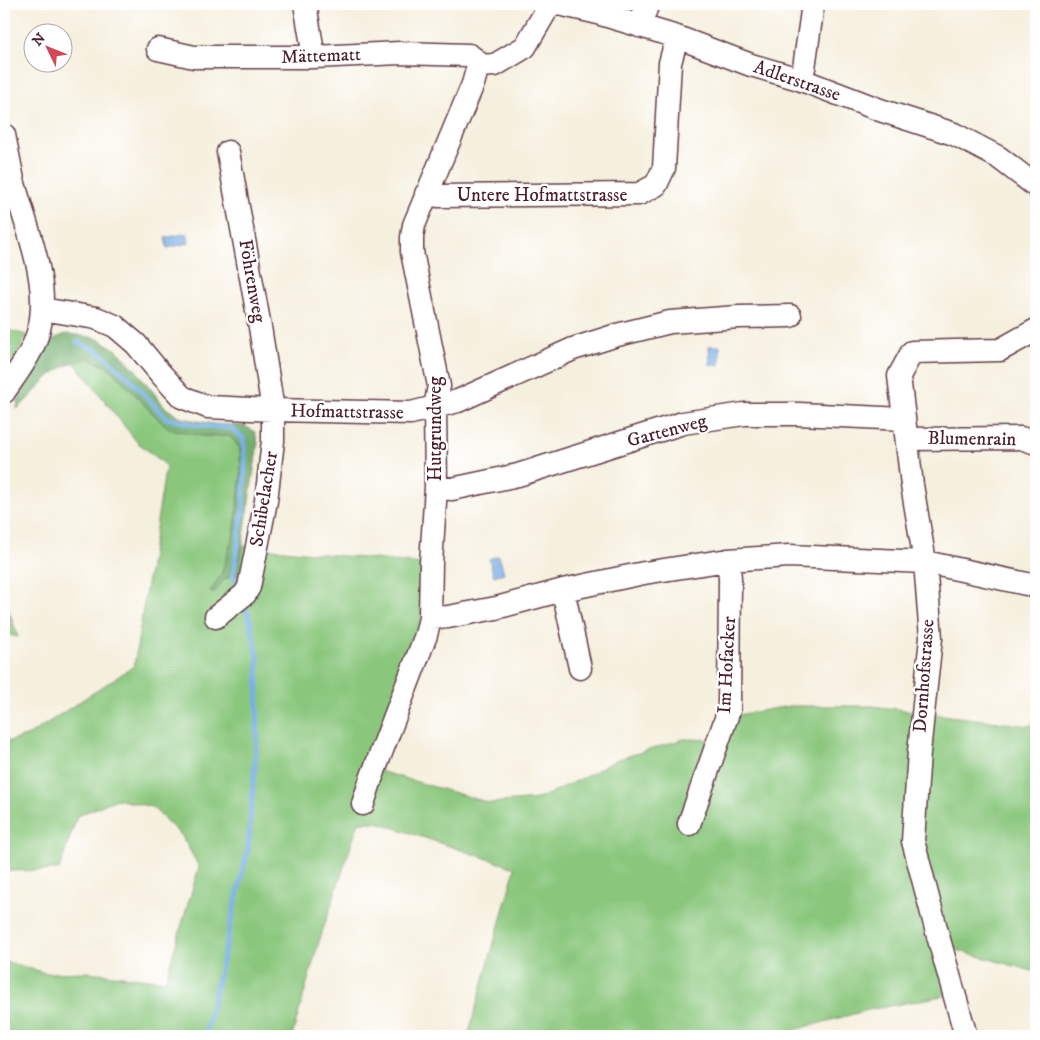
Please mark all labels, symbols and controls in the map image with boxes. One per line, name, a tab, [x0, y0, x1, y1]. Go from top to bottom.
north arrow	[22, 22, 72, 72]
text: N	[29, 29, 50, 50]
street label: Mättematt	[281, 43, 361, 69]
street label: Adlerstrasse	[751, 55, 844, 107]
street label: Untere Hofmattstrasse	[457, 184, 627, 207]
street label: Föhrenweg	[233, 238, 271, 325]
street label: Hutgrundweg	[424, 376, 447, 481]
street label: Hofmattstrasse	[290, 400, 404, 424]
street label: Gartenweg	[625, 409, 710, 453]
street label: Blumenrain	[927, 427, 1017, 451]
street label: Schibelacher	[245, 450, 283, 548]
street label: Im Hofacker	[713, 616, 741, 714]
street label: Dornhofstrasse	[909, 618, 939, 733]

